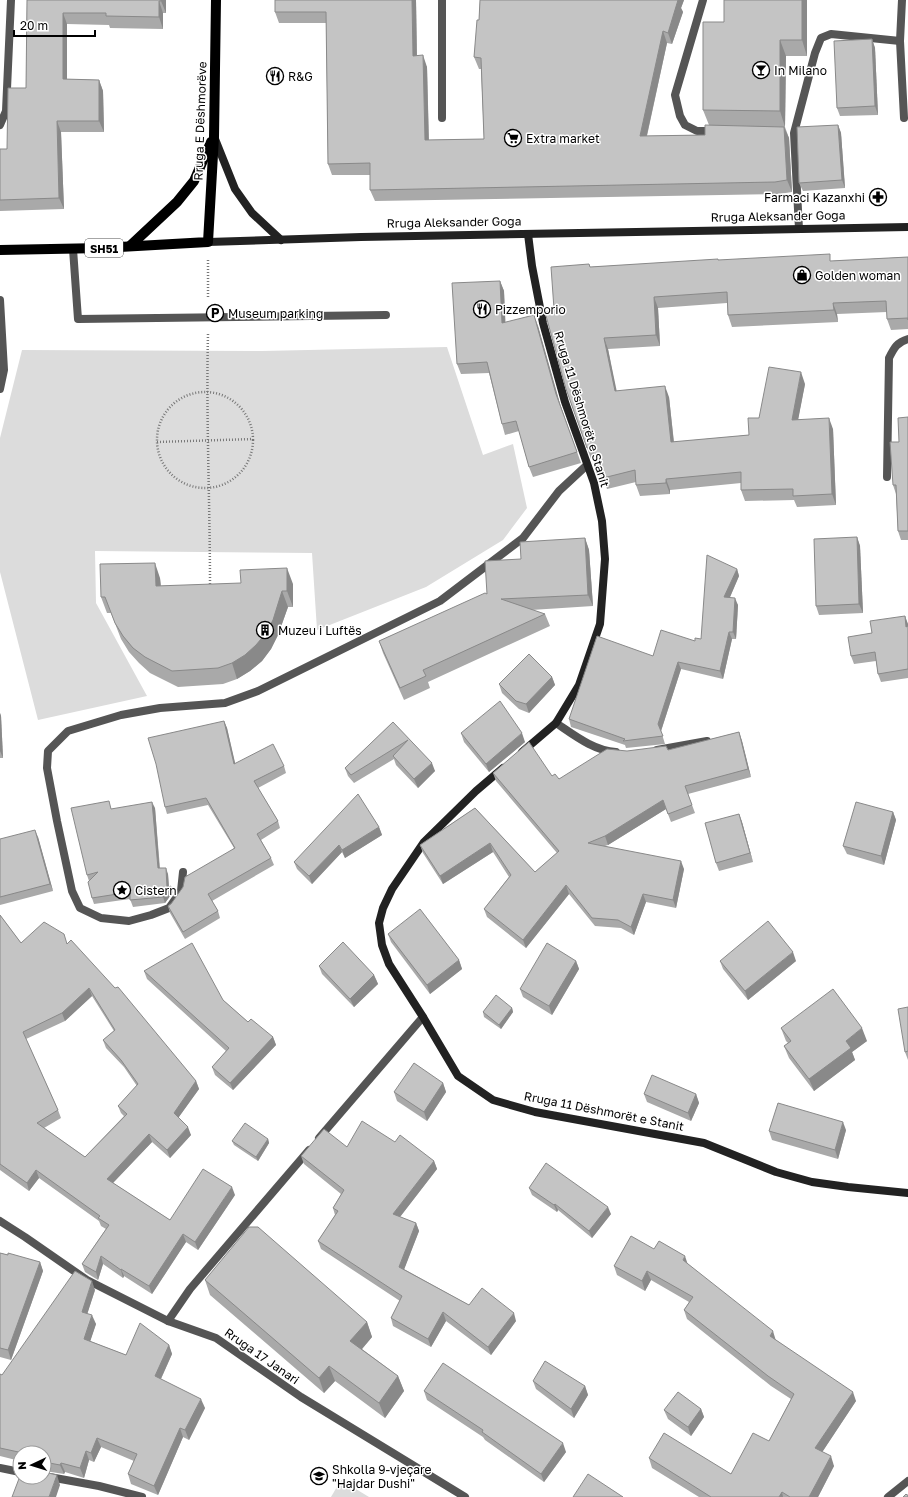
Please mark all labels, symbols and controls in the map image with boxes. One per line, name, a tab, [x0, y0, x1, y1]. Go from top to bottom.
scale bar	[14, 12, 95, 38]
text: 20 m	[20, 18, 48, 33]
bar icon: In Milano	[751, 60, 771, 80]
street label: Rruga E Dëshmorëve	[190, 61, 210, 181]
place label: In Milano	[774, 63, 827, 78]
restaurant icon: R&G	[265, 66, 285, 86]
place label: R&G	[288, 69, 313, 84]
supermarket icon: Extra market	[503, 128, 523, 148]
place label: Extra market	[526, 131, 600, 146]
pharmacy icon: Farmaci Kazanxhi	[868, 187, 888, 207]
place label: Farmaci Kazanxhi	[764, 190, 865, 205]
street label: Rruga Aleksander Goga	[710, 207, 846, 225]
street label: Rruga Aleksander Goga	[386, 213, 522, 231]
road number: SH51	[85, 239, 123, 257]
shop icon: Golden woman	[792, 265, 812, 285]
place label: Golden woman	[815, 268, 901, 283]
restaurant icon: Pizzemporio	[472, 299, 492, 319]
place label: Pizzemporio	[495, 302, 566, 317]
parking icon: Museum parking	[205, 303, 225, 323]
place label: Museum parking	[228, 306, 323, 321]
street label: Rruga 11 Dëshmorët e Stanit	[551, 329, 613, 489]
building icon: Muzeu i Luftës	[255, 620, 275, 640]
place label: Muzeu i Luftës	[278, 623, 362, 638]
place icon: Cistern	[112, 880, 132, 900]
place label: Cistern	[135, 883, 177, 898]
street label: Rruga 11 Dëshmorët e Stanit	[523, 1088, 685, 1134]
street label: Rruga 17 Janari	[222, 1325, 302, 1387]
north arrow	[12, 1445, 52, 1485]
text: N	[15, 1461, 28, 1470]
place label: Shkolla 9-vjeçare "Hajdar Dushi"	[332, 1462, 432, 1491]
school or university icon: Shkolla 9-vjeçare "Hajdar Dushi"	[309, 1466, 329, 1486]

